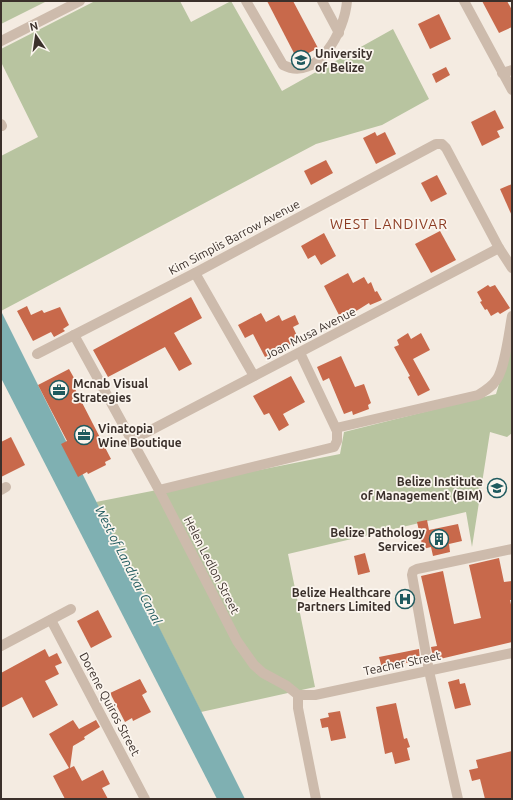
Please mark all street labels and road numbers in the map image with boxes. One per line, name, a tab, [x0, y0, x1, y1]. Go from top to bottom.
street label: Kim Simplis Barrow Avenue	[166, 197, 302, 277]
street label: Joan Musa Avenue	[262, 304, 358, 362]
street label: Helen Ledlon Street	[182, 514, 242, 616]
street label: Teacher Street	[362, 648, 442, 678]
street label: Dorene Quiros Street	[77, 650, 143, 758]

